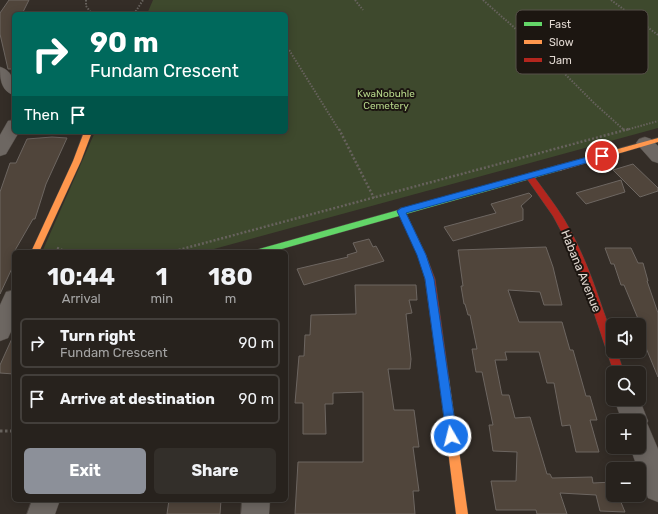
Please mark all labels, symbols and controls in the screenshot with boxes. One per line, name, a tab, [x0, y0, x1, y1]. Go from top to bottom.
legend	[516, 10, 648, 74]
text: Fast	[549, 18, 572, 31]
text: 90 m	[90, 26, 159, 59]
icon: right	[24, 28, 76, 80]
text: Slow	[549, 36, 574, 49]
text: Jam	[549, 54, 572, 67]
text: Fundam Crescent	[90, 60, 239, 82]
park label: KwaNobuhle Cemetery	[357, 88, 415, 112]
icon: arrive	[67, 104, 89, 126]
text: Then	[24, 106, 59, 124]
pin	[585, 139, 619, 173]
icon: arrive	[591, 145, 613, 167]
street label: Habana Avenue	[558, 228, 604, 314]
text: 10:44	[47, 263, 115, 291]
text: 1	[156, 263, 168, 291]
text: 180	[208, 263, 253, 291]
text: Arrival	[62, 291, 101, 306]
text: min	[150, 291, 173, 306]
text: m	[225, 291, 236, 306]
map controls	[606, 318, 646, 502]
button: sound	[606, 318, 646, 358]
text: Turn right	[60, 327, 135, 345]
icon: right	[26, 332, 48, 354]
text: 90 m	[239, 334, 274, 352]
text: Fundam Crescent	[60, 345, 168, 360]
button: search	[606, 366, 646, 406]
icon: arrive	[26, 388, 48, 410]
text: Arrive at destination	[60, 390, 215, 408]
text: 90 m	[239, 390, 274, 408]
button: +	[606, 414, 646, 454]
position arrow	[430, 415, 472, 457]
button: Exit	[24, 448, 146, 494]
button: Share	[154, 448, 276, 494]
button: −	[606, 462, 646, 502]

